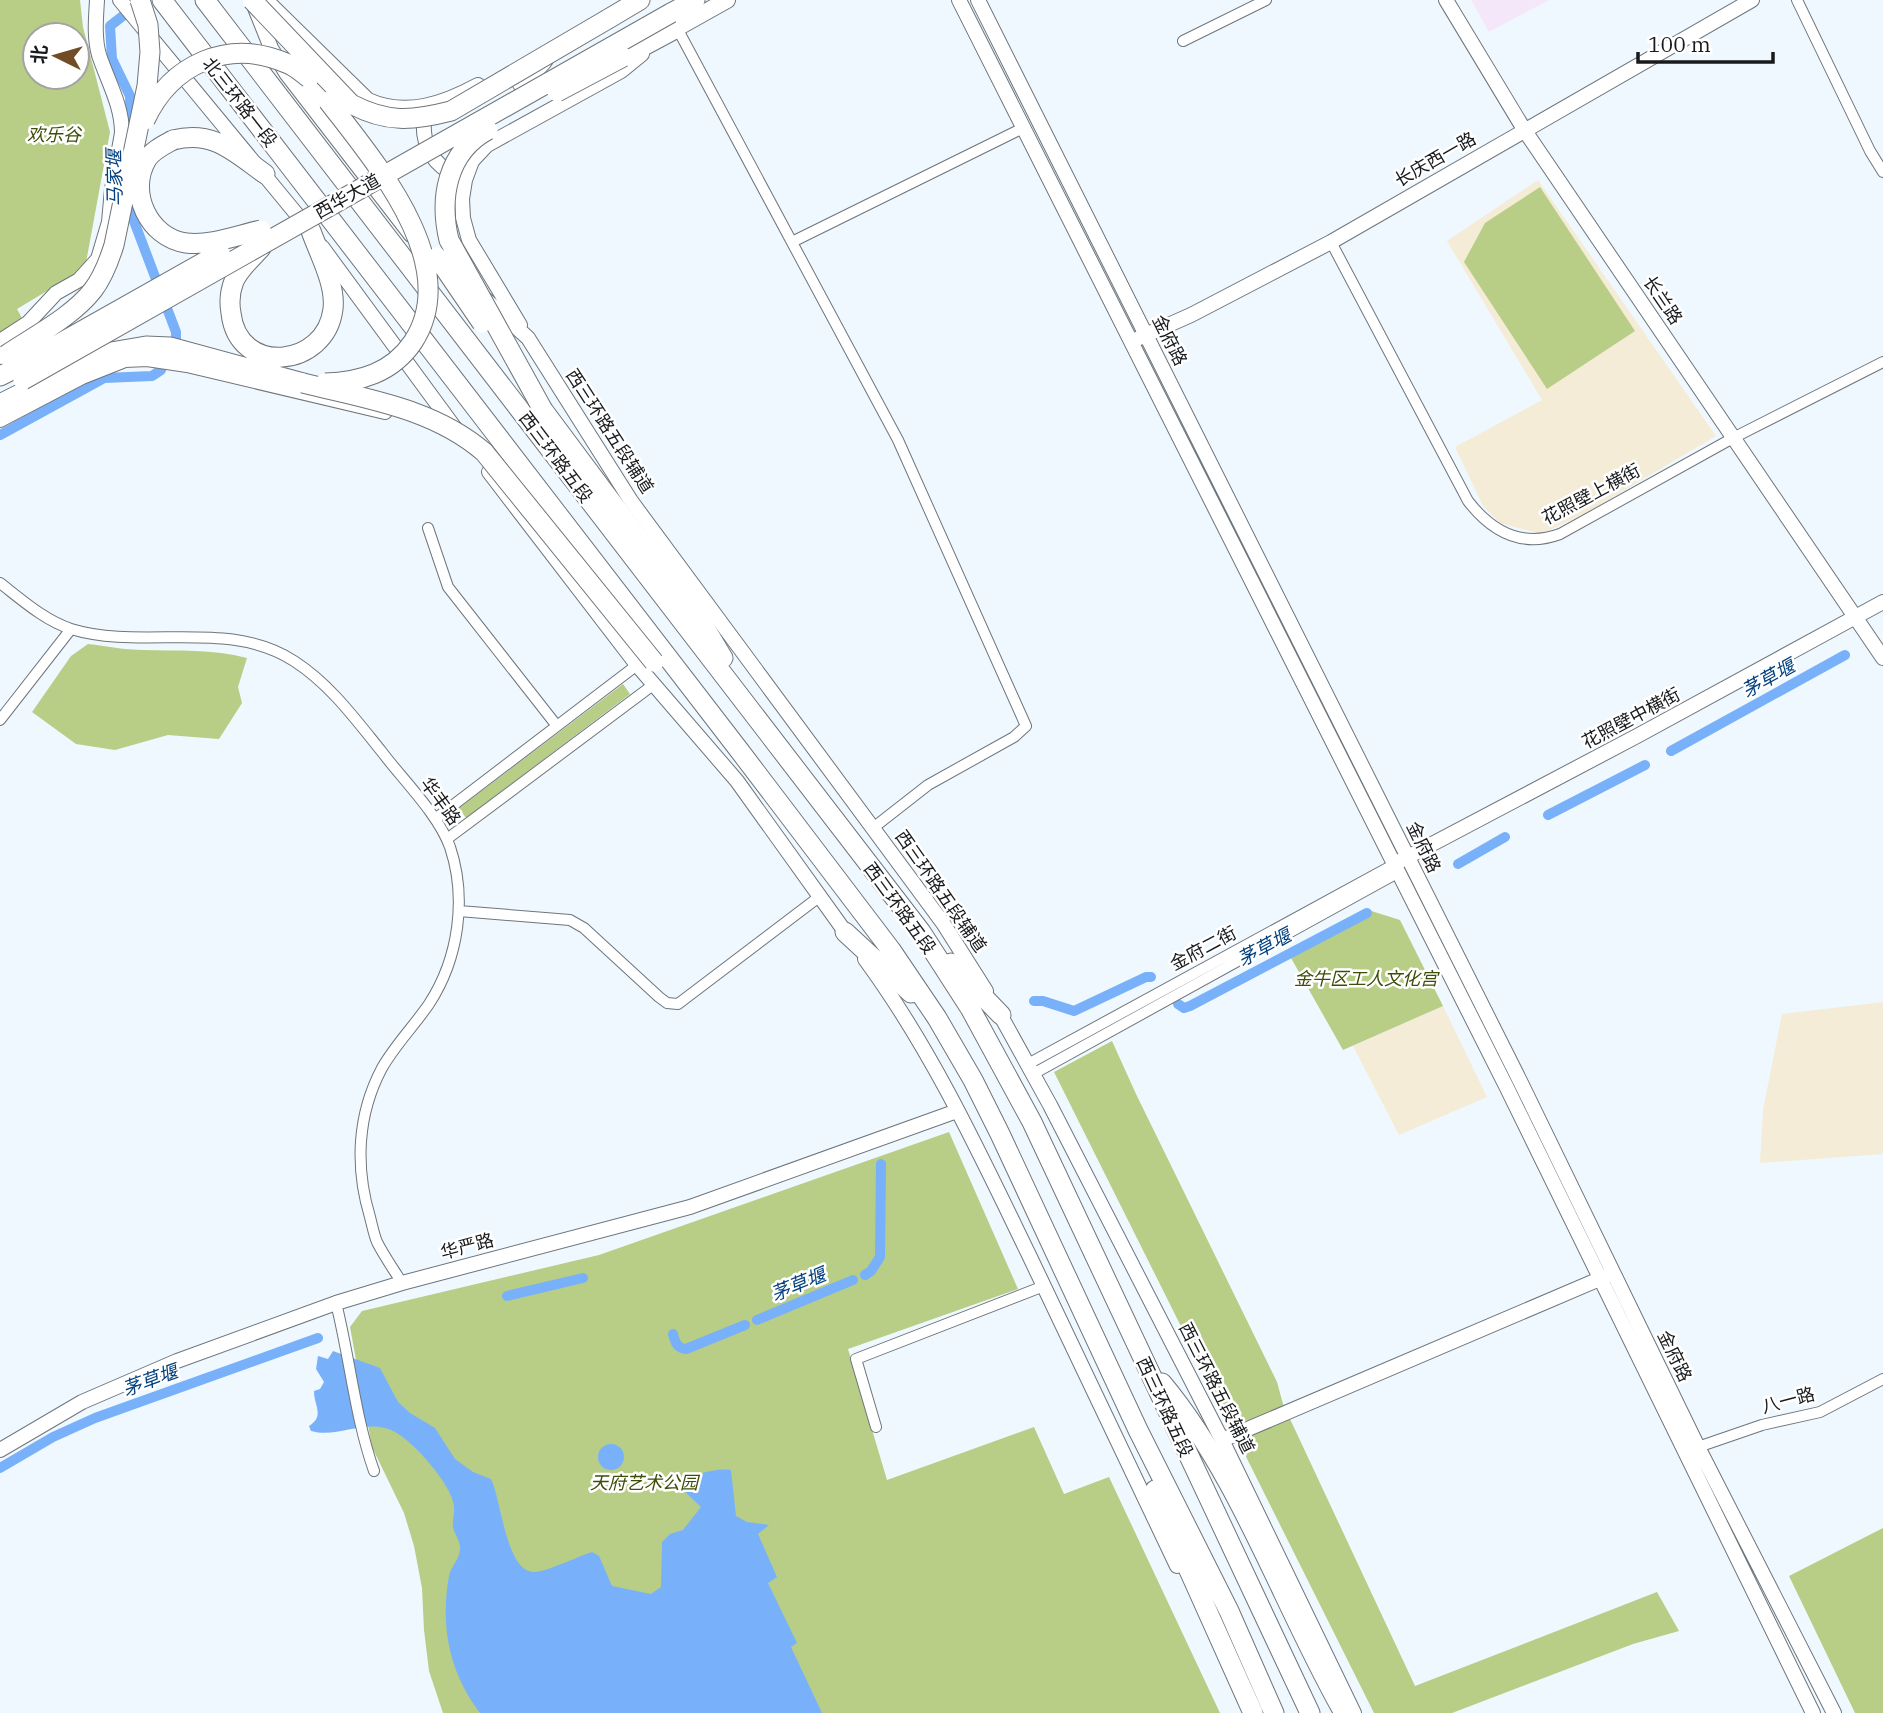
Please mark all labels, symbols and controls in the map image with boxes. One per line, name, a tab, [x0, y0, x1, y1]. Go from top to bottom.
north arrow	[21, 21, 91, 91]
scale bar	[1638, 21, 1773, 65]
text: 100 m	[1648, 30, 1711, 58]
text: 北	[26, 44, 52, 65]
street label: 北三环路一段	[198, 52, 282, 152]
park label: 欢乐谷	[27, 123, 83, 146]
street label: 长庆西一路	[1390, 127, 1480, 191]
water label: 马家堰	[101, 146, 126, 207]
street label: 西华大道	[310, 168, 384, 224]
street label: 长兰路	[1638, 271, 1688, 329]
street label: 金府路	[1147, 311, 1193, 369]
street label: 西三环路五段辅道	[561, 364, 659, 498]
street label: 西三环路五段	[514, 407, 598, 507]
street label: 花照壁上横街	[1538, 458, 1644, 530]
water label: 茅草堰	[1737, 652, 1801, 702]
street label: 花照壁中横街	[1578, 682, 1684, 754]
street label: 华丰路	[416, 772, 466, 830]
street label: 金府路	[1402, 818, 1446, 876]
street label: 西三环路五段辅道	[891, 826, 991, 956]
street label: 西三环路五段	[860, 858, 940, 958]
street label: 金府二街	[1166, 921, 1240, 975]
water label: 茅草堰	[1233, 922, 1297, 971]
park label: 金牛区工人文化宫	[1294, 967, 1440, 990]
street label: 华严路	[438, 1228, 496, 1264]
water label: 茅草堰	[767, 1261, 832, 1306]
street label: 西三环路五段辅道	[1174, 1319, 1260, 1457]
street label: 金府路	[1653, 1327, 1697, 1385]
street label: 西三环路五段	[1132, 1353, 1198, 1461]
water label: 茅草堰	[119, 1358, 184, 1401]
street label: 八一路	[1759, 1382, 1817, 1418]
park label: 天府艺术公园	[590, 1471, 701, 1494]

